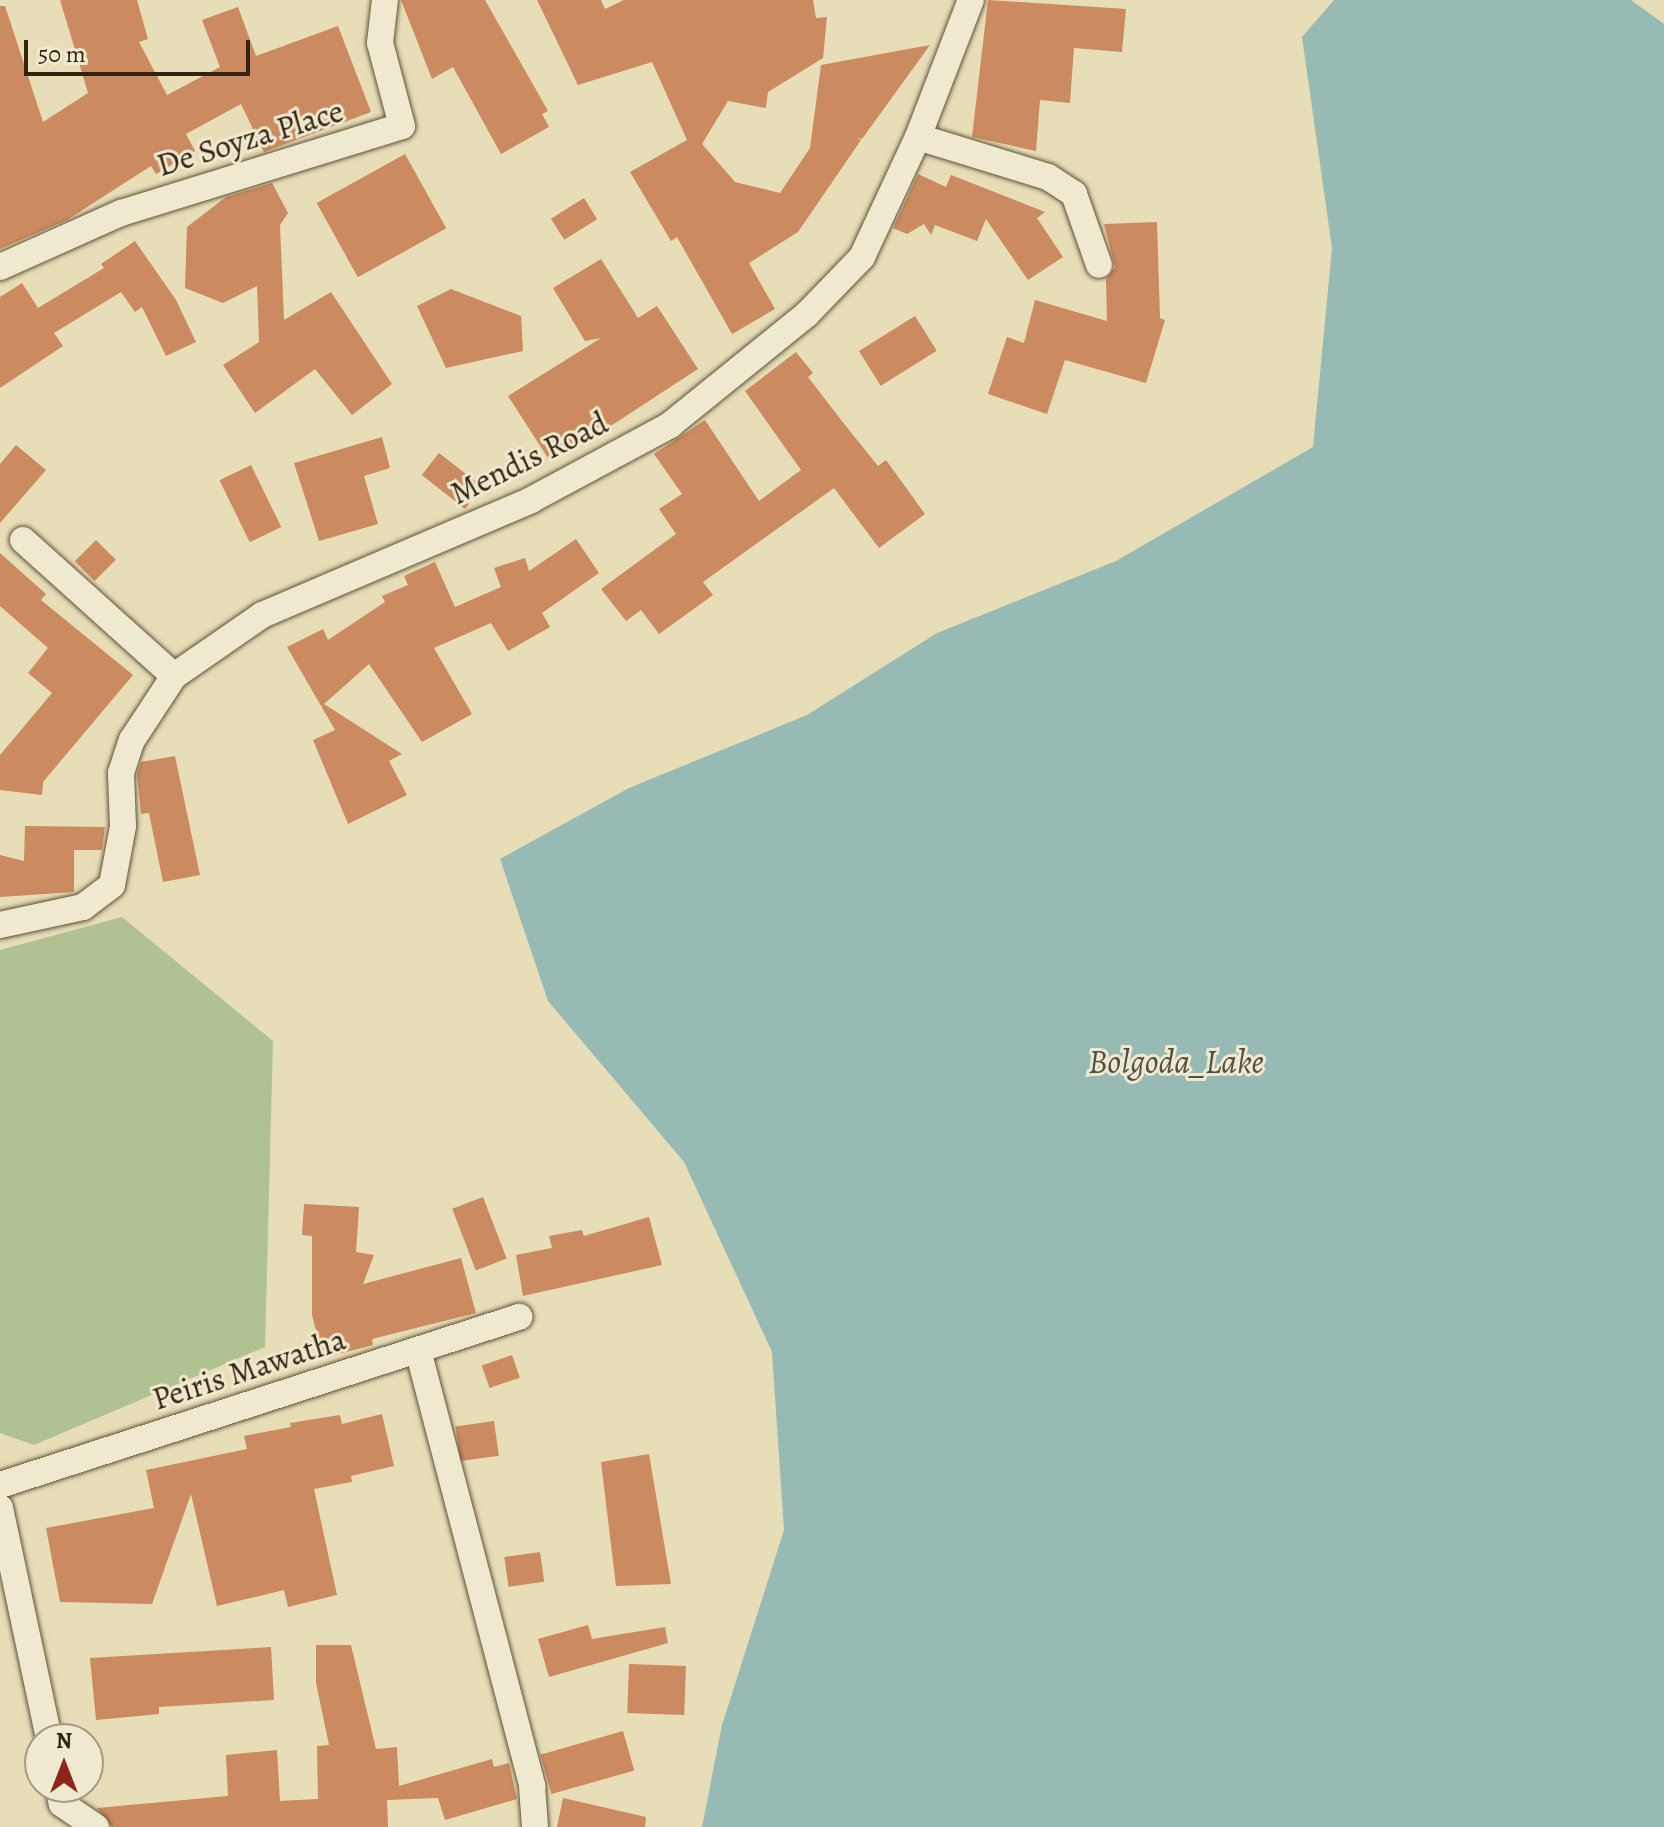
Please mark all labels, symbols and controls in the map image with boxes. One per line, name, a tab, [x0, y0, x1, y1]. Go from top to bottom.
scale bar	[28, 24, 254, 74]
text: 50 m	[38, 38, 86, 70]
street label: De Soyza Place	[152, 91, 348, 185]
street label: Mendis Road	[444, 403, 614, 513]
water label: Bolgoda_Lake	[1088, 1042, 1264, 1082]
street label: Peiris Mawatha	[148, 1320, 350, 1418]
north arrow	[24, 1723, 104, 1803]
text: N	[56, 1726, 72, 1756]

